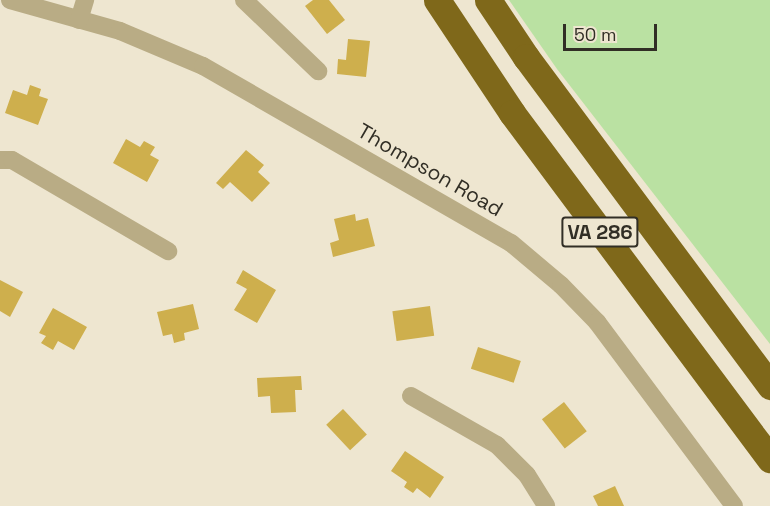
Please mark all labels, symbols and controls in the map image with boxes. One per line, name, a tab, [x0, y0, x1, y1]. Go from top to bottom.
scale bar	[566, 12, 660, 50]
text: 50 m	[574, 23, 616, 46]
street label: Thompson Road	[353, 118, 507, 222]
road number: VA 286	[561, 215, 639, 249]

